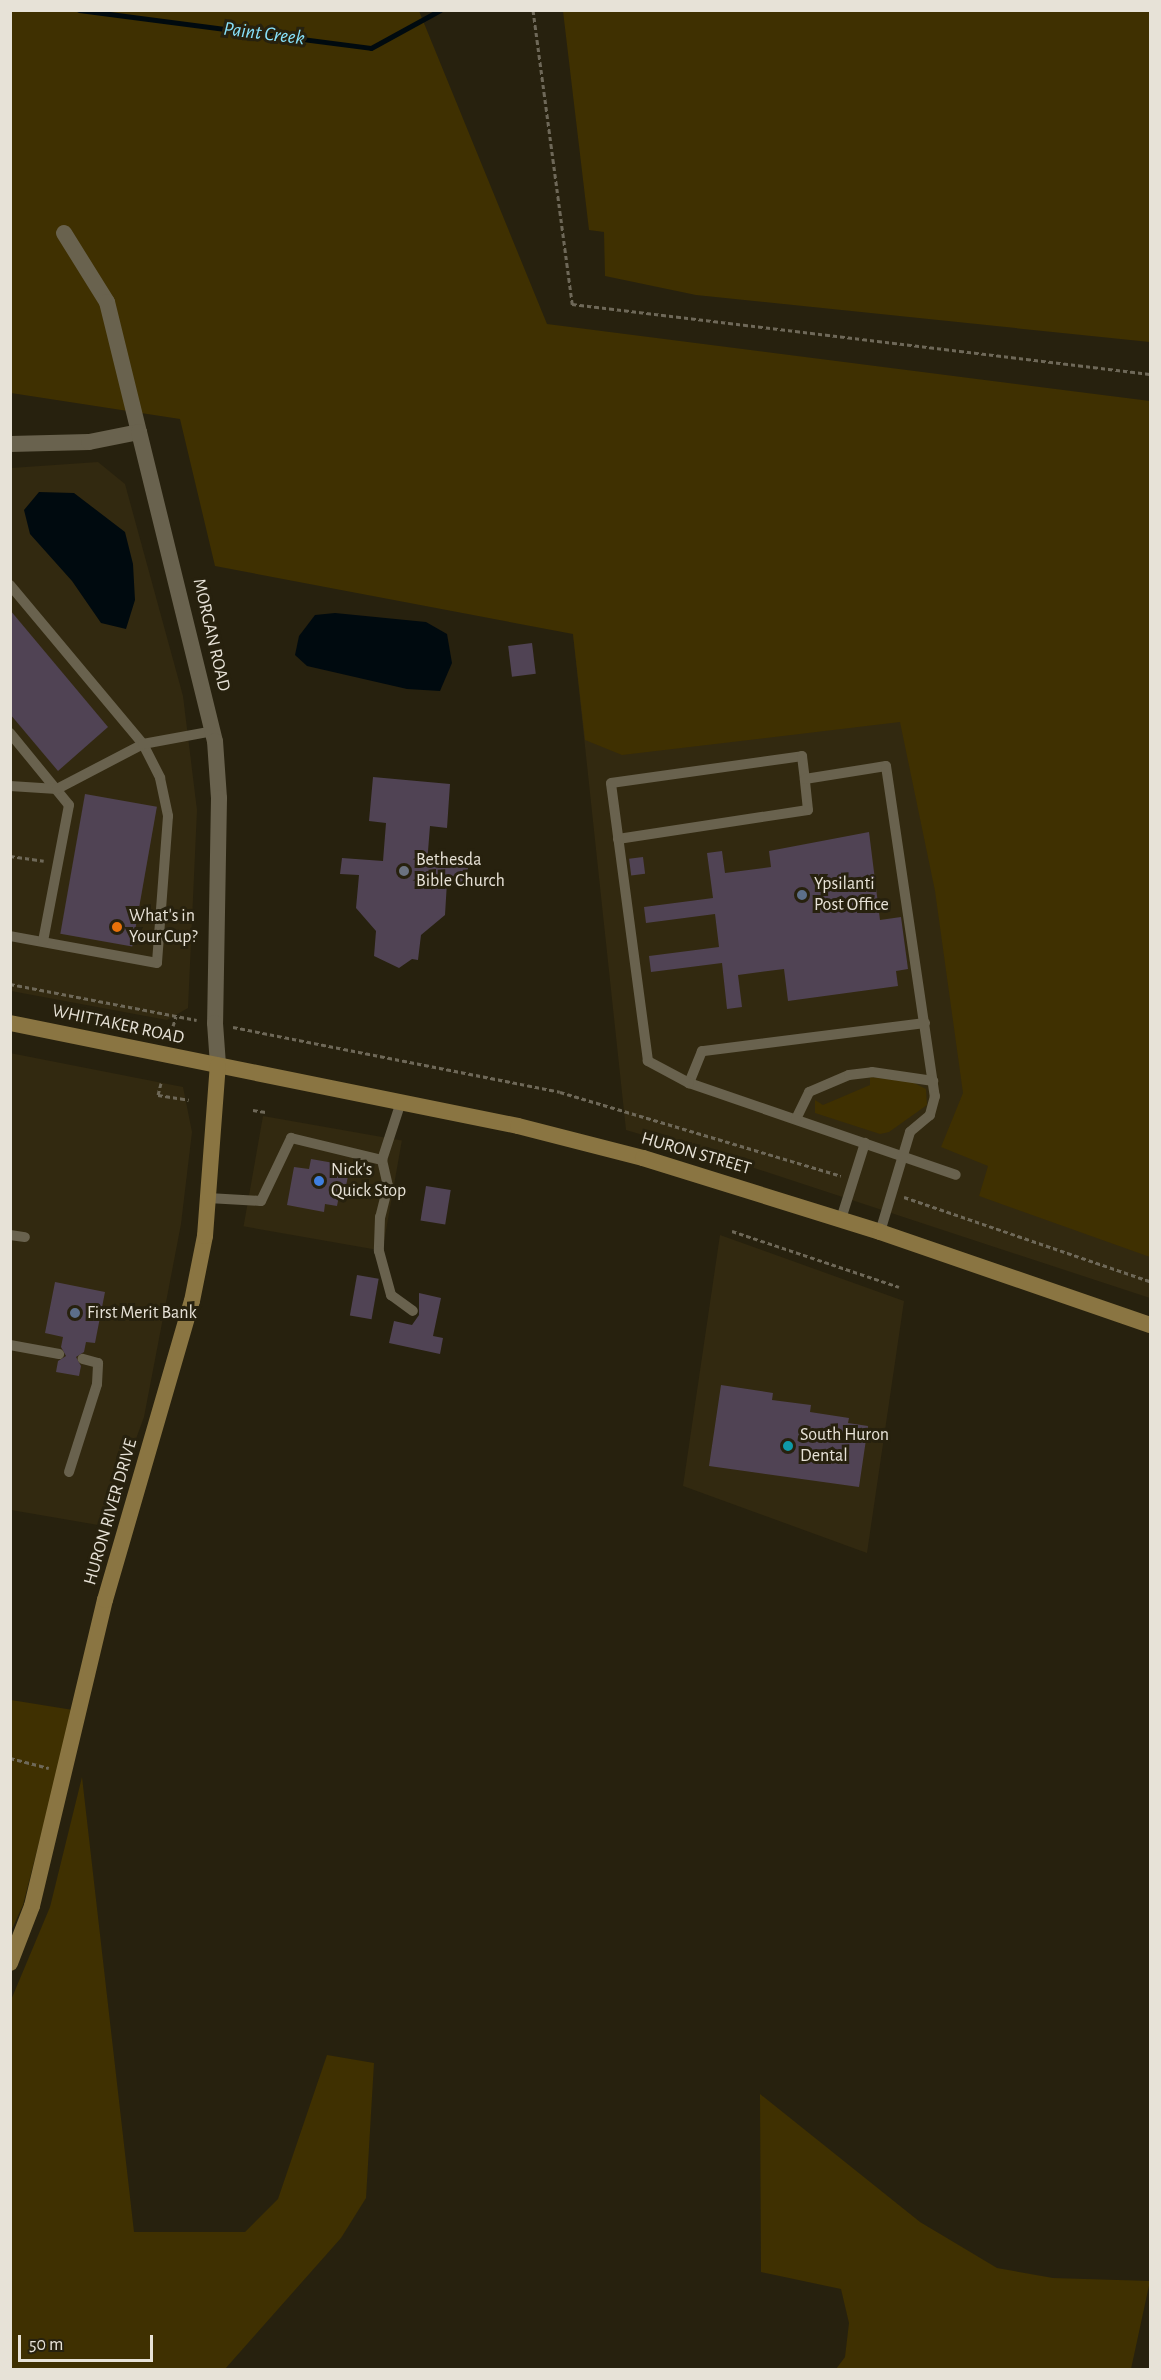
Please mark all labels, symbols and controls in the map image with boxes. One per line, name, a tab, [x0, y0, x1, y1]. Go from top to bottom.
water label: Paint Creek	[222, 17, 306, 51]
street label: MORGAN ROAD	[188, 577, 234, 693]
place label: Bethesda Bible Church	[416, 850, 505, 892]
marker: Bethesda Bible Church	[397, 864, 411, 878]
place label: Ypsilanti Post Office	[814, 874, 889, 916]
marker: Ypsilanti Post Office	[795, 888, 809, 902]
place label: What's in Your Cup?	[129, 906, 197, 948]
marker: What's in Your Cup?	[110, 920, 124, 934]
street label: WHITTAKER ROAD	[50, 1000, 186, 1050]
street label: HURON STREET	[639, 1128, 753, 1180]
place label: Nick's Quick Stop	[331, 1160, 406, 1202]
marker: Nick's Quick Stop	[312, 1174, 326, 1188]
place label: First Merit Bank	[87, 1302, 197, 1324]
marker: First Merit Bank	[68, 1306, 82, 1320]
place label: South Huron Dental	[800, 1425, 889, 1468]
street label: HURON RIVER DRIVE	[80, 1436, 142, 1588]
marker: South Huron Dental	[781, 1439, 795, 1453]
scale bar	[21, 2323, 156, 2361]
text: 50 m	[29, 2336, 63, 2354]

